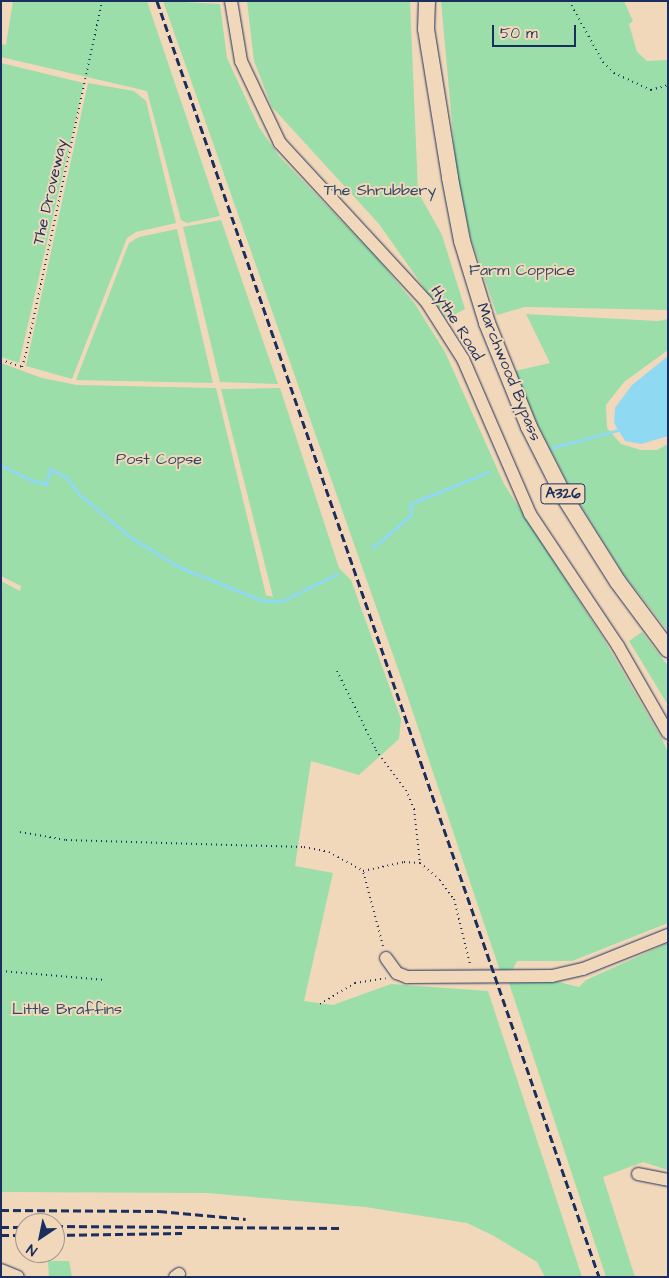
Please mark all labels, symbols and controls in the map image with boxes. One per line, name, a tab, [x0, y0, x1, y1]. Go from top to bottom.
scale bar	[494, 15, 578, 47]
text: 50 m	[500, 23, 538, 44]
street label: The Droveway	[29, 137, 71, 247]
park label: The Shrubbery	[324, 180, 436, 200]
park label: Farm Coppice	[469, 260, 575, 280]
street label: Hythe Road	[426, 282, 488, 364]
street label: Marchwood Bypass	[473, 300, 545, 444]
park label: Post Copse	[116, 449, 202, 469]
road number: A326	[539, 482, 587, 506]
park label: Little Braffins	[12, 999, 122, 1019]
north arrow	[15, 1213, 65, 1263]
text: N	[23, 1239, 41, 1260]

